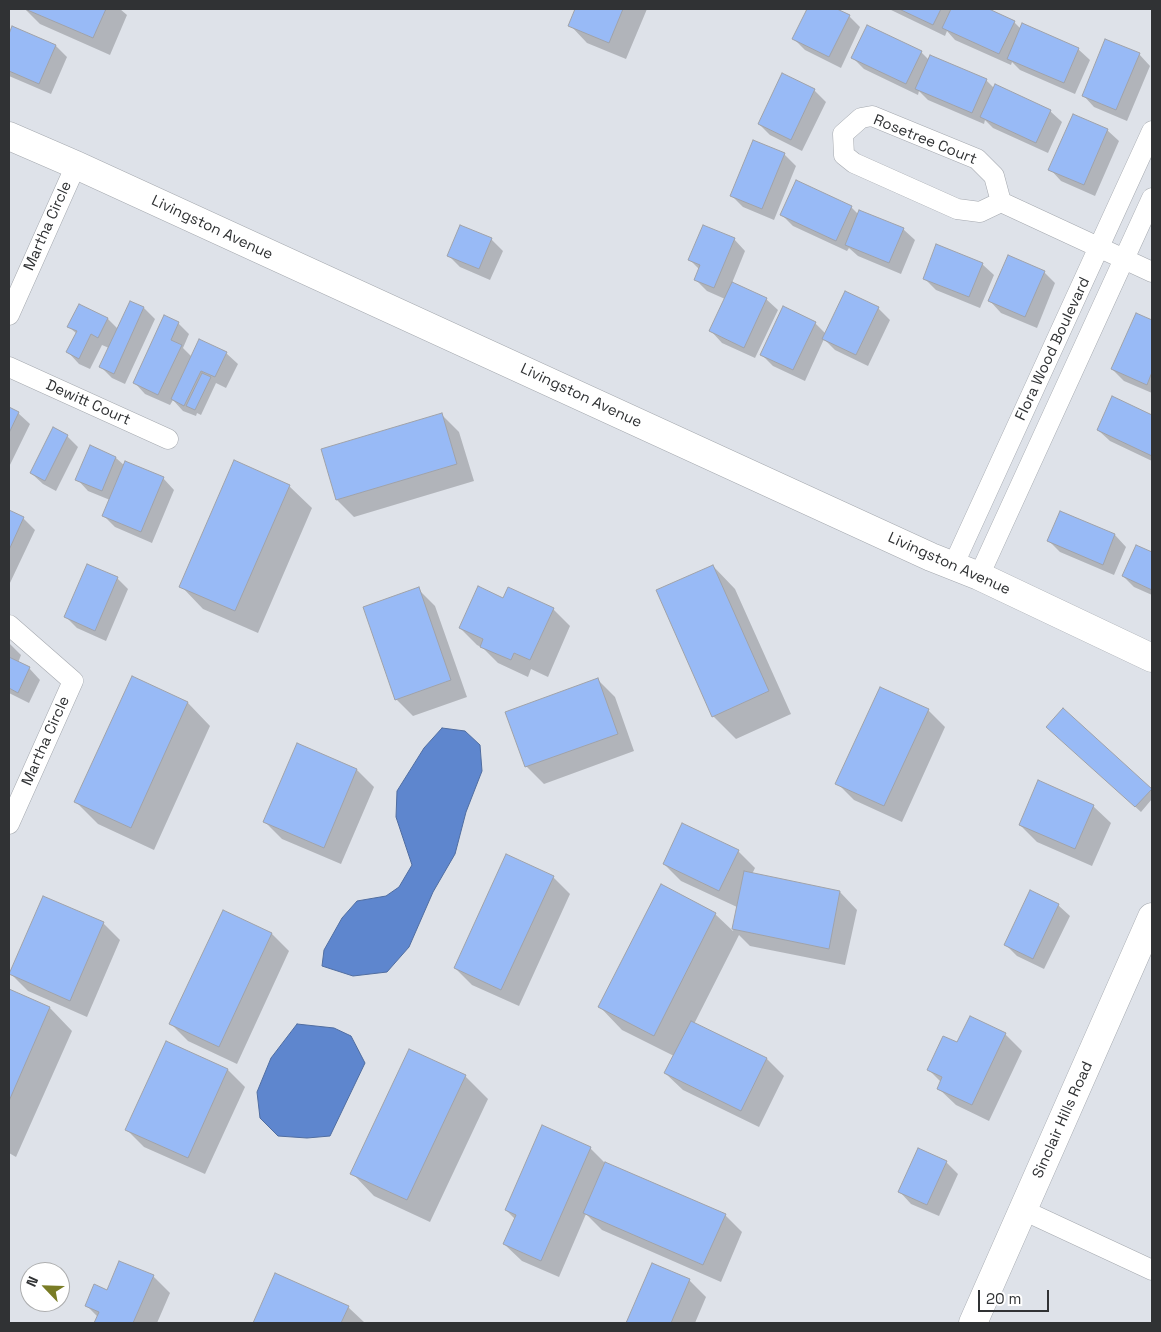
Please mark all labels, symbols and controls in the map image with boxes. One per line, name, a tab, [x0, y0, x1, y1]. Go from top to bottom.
street label: Rosetree Court	[871, 111, 979, 169]
street label: Martha Circle	[20, 178, 76, 274]
street label: Livingston Avenue	[148, 192, 276, 264]
street label: Flora Wood Boulevard	[1012, 274, 1094, 424]
street label: Livingston Avenue	[517, 360, 645, 432]
street label: Dewitt Court	[43, 376, 133, 430]
street label: Livingston Avenue	[885, 529, 1013, 599]
street label: Martha Circle	[18, 693, 74, 789]
street label: Sinclair Hills Road	[1029, 1059, 1097, 1181]
north arrow	[20, 1262, 70, 1312]
text: N	[22, 1273, 42, 1289]
scale bar	[981, 1280, 1052, 1312]
text: 20 m	[986, 1289, 1021, 1308]

